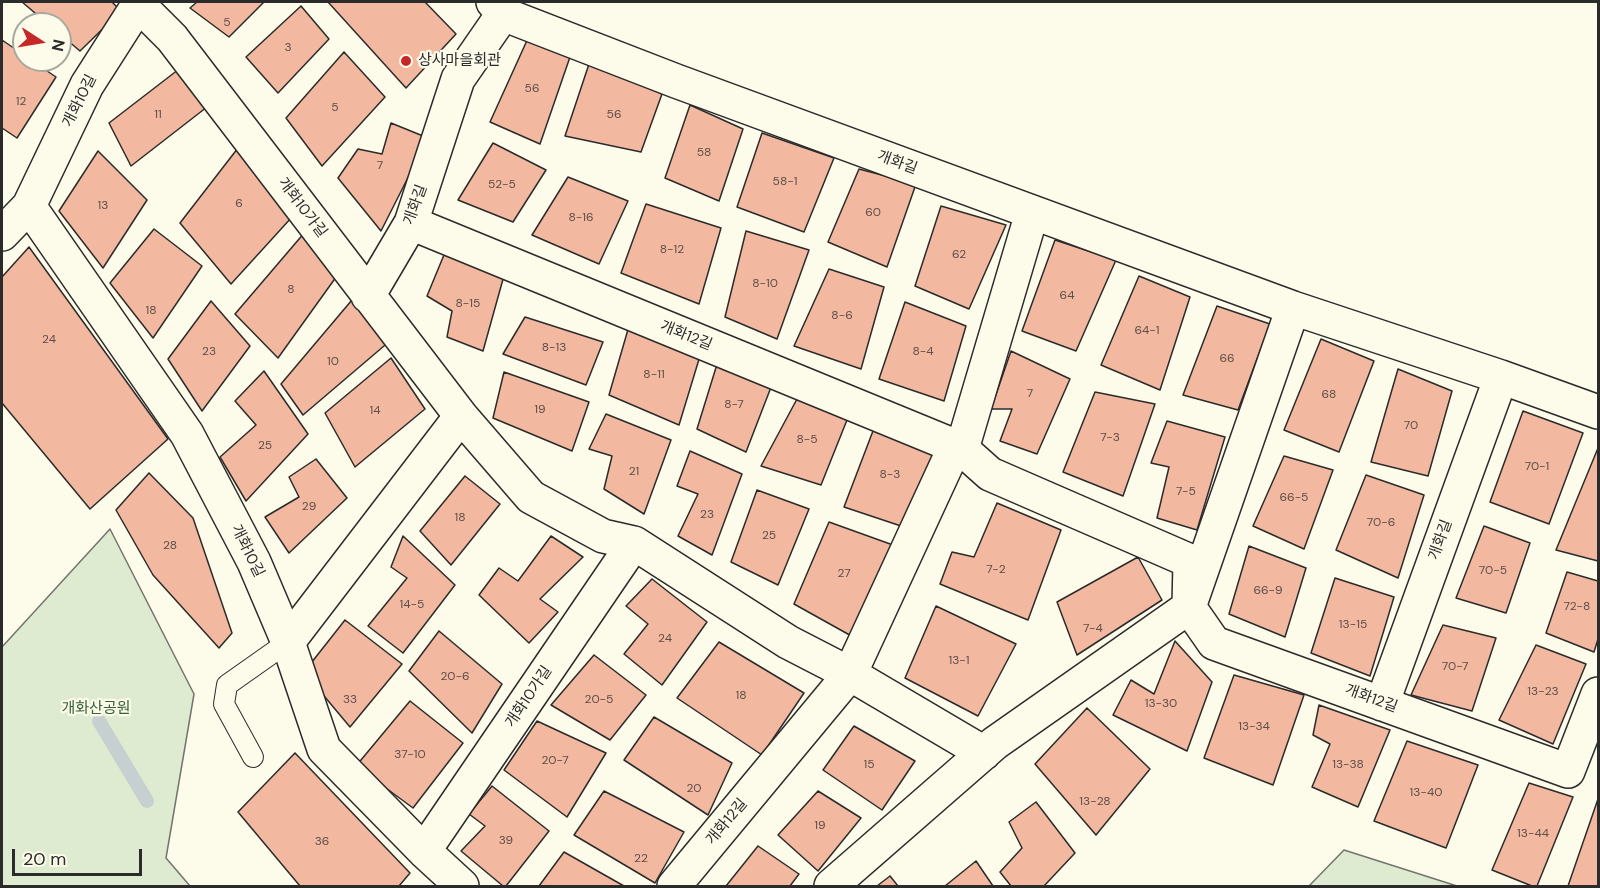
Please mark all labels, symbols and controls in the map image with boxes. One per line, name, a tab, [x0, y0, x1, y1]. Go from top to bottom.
north arrow	[12, 12, 72, 72]
house number: 5	[223, 16, 231, 30]
text: N	[47, 38, 70, 53]
house number: 3	[284, 41, 292, 55]
place label: 상사마을회관	[418, 52, 501, 70]
marker: 상사마을회관	[399, 54, 413, 68]
street label: 개화10길	[59, 72, 101, 130]
house number: 56	[525, 82, 539, 96]
house number: 12	[16, 95, 26, 109]
house number: 5	[331, 101, 339, 115]
house number: 11	[154, 108, 162, 122]
house number: 56	[607, 108, 621, 122]
house number: 58	[697, 146, 711, 160]
street label: 개화길	[874, 147, 920, 179]
house number: 7	[377, 159, 383, 173]
street label: 개화10가길	[274, 175, 330, 241]
house number: 58-1	[773, 175, 797, 189]
house number: 52-5	[488, 178, 516, 192]
street label: 개화길	[400, 182, 432, 228]
house number: 6	[235, 197, 243, 211]
house number: 13	[98, 199, 108, 213]
house number: 60	[865, 206, 881, 220]
house number: 8-16	[568, 211, 594, 225]
house number: 8-12	[660, 243, 684, 257]
house number: 62	[952, 248, 966, 262]
house number: 8-10	[752, 277, 778, 291]
house number: 8	[287, 283, 295, 297]
house number: 64	[1060, 289, 1074, 303]
house number: 8-15	[456, 297, 480, 311]
house number: 18	[145, 304, 157, 318]
house number: 8-6	[831, 309, 853, 323]
street label: 개화12길	[657, 317, 715, 355]
house number: 64-1	[1134, 324, 1160, 338]
house number: 24	[42, 333, 56, 347]
house number: 8-13	[542, 341, 566, 355]
house number: 23	[202, 345, 216, 359]
house number: 8-4	[912, 345, 934, 359]
house number: 66	[1219, 352, 1235, 366]
house number: 10	[327, 355, 339, 369]
house number: 8-11	[643, 368, 665, 382]
house number: 7	[1027, 387, 1033, 401]
house number: 68	[1322, 388, 1336, 402]
house number: 8-7	[724, 398, 744, 412]
house number: 19	[534, 403, 546, 417]
house number: 14	[369, 404, 381, 418]
house number: 70	[1404, 419, 1418, 433]
house number: 7-3	[1100, 431, 1120, 445]
house number: 8-5	[796, 433, 818, 447]
house number: 25	[258, 439, 272, 453]
house number: 70-1	[1525, 460, 1549, 474]
house number: 21	[629, 465, 639, 479]
house number: 8-3	[880, 468, 900, 482]
house number: 7-5	[1176, 485, 1196, 499]
house number: 66-5	[1280, 491, 1308, 505]
house number: 29	[302, 500, 316, 514]
house number: 23	[700, 508, 714, 522]
house number: 18	[454, 511, 466, 525]
house number: 70-6	[1367, 516, 1395, 530]
street label: 개화길	[1425, 517, 1457, 563]
street label: 개화10길	[227, 522, 267, 580]
house number: 25	[762, 529, 776, 543]
house number: 28	[163, 539, 177, 553]
house number: 7-2	[986, 563, 1006, 577]
house number: 70-5	[1479, 564, 1507, 578]
house number: 27	[837, 567, 851, 581]
house number: 66-9	[1253, 584, 1283, 598]
house number: 14-5	[400, 598, 424, 612]
house number: 72-8	[1564, 600, 1590, 614]
house number: 13-15	[1339, 618, 1367, 632]
house number: 7-4	[1083, 622, 1103, 636]
house number: 24	[658, 632, 672, 646]
house number: 13-1	[948, 654, 970, 668]
house number: 70-7	[1442, 660, 1468, 674]
street label: 개화10가길	[502, 663, 556, 731]
house number: 20-6	[440, 670, 470, 684]
street label: 개화12길	[1342, 681, 1400, 717]
house number: 13-23	[1527, 685, 1559, 699]
house number: 18	[735, 689, 747, 703]
house number: 33	[343, 693, 357, 707]
house number: 20-5	[585, 693, 613, 707]
house number: 13-30	[1145, 697, 1177, 711]
park label: 개화산공원	[62, 700, 130, 718]
house number: 13-34	[1238, 720, 1270, 734]
house number: 37-10	[394, 748, 426, 762]
house number: 20-7	[541, 754, 569, 768]
house number: 15	[863, 758, 875, 772]
house number: 13-38	[1332, 758, 1364, 772]
house number: 20	[687, 782, 701, 796]
house number: 13-40	[1410, 786, 1442, 800]
street label: 개화12길	[703, 795, 751, 849]
house number: 13-28	[1079, 795, 1111, 809]
house number: 19	[814, 819, 826, 833]
house number: 13-44	[1517, 827, 1549, 841]
house number: 39	[499, 834, 513, 848]
house number: 36	[315, 835, 329, 849]
scale bar	[15, 837, 146, 875]
text: 20 m	[23, 847, 66, 871]
house number: 22	[634, 852, 648, 866]

